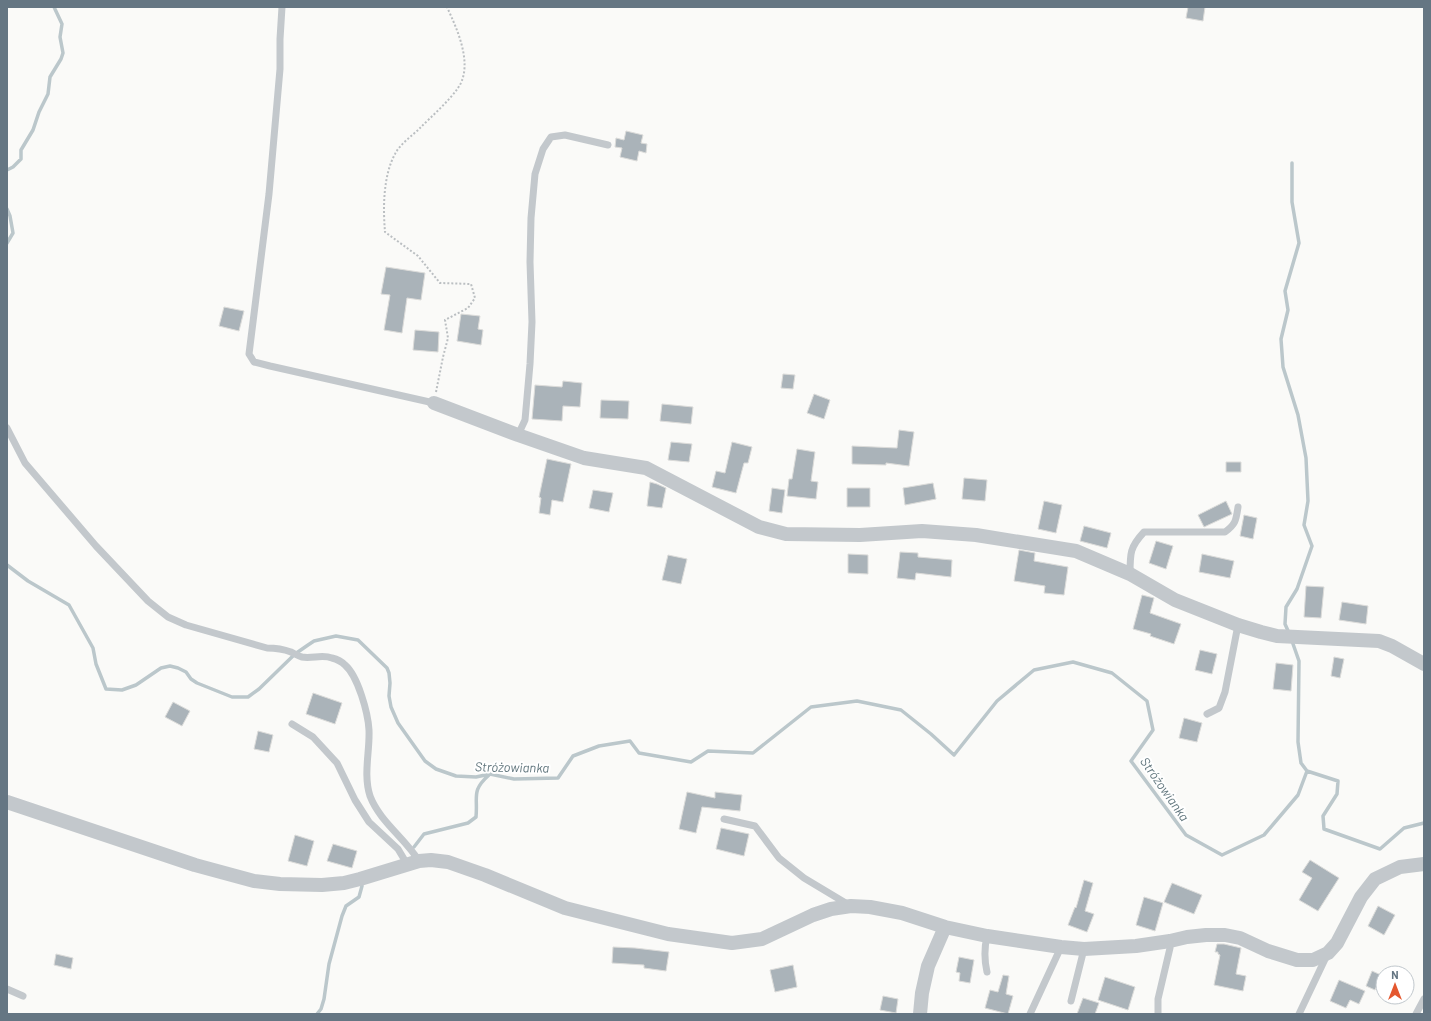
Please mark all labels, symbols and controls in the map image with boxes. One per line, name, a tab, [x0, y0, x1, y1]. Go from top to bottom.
water label: Stróżowianka	[1137, 754, 1193, 824]
water label: Stróżowianka	[475, 758, 549, 776]
north arrow	[1375, 965, 1415, 1005]
text: N	[1391, 968, 1399, 981]

